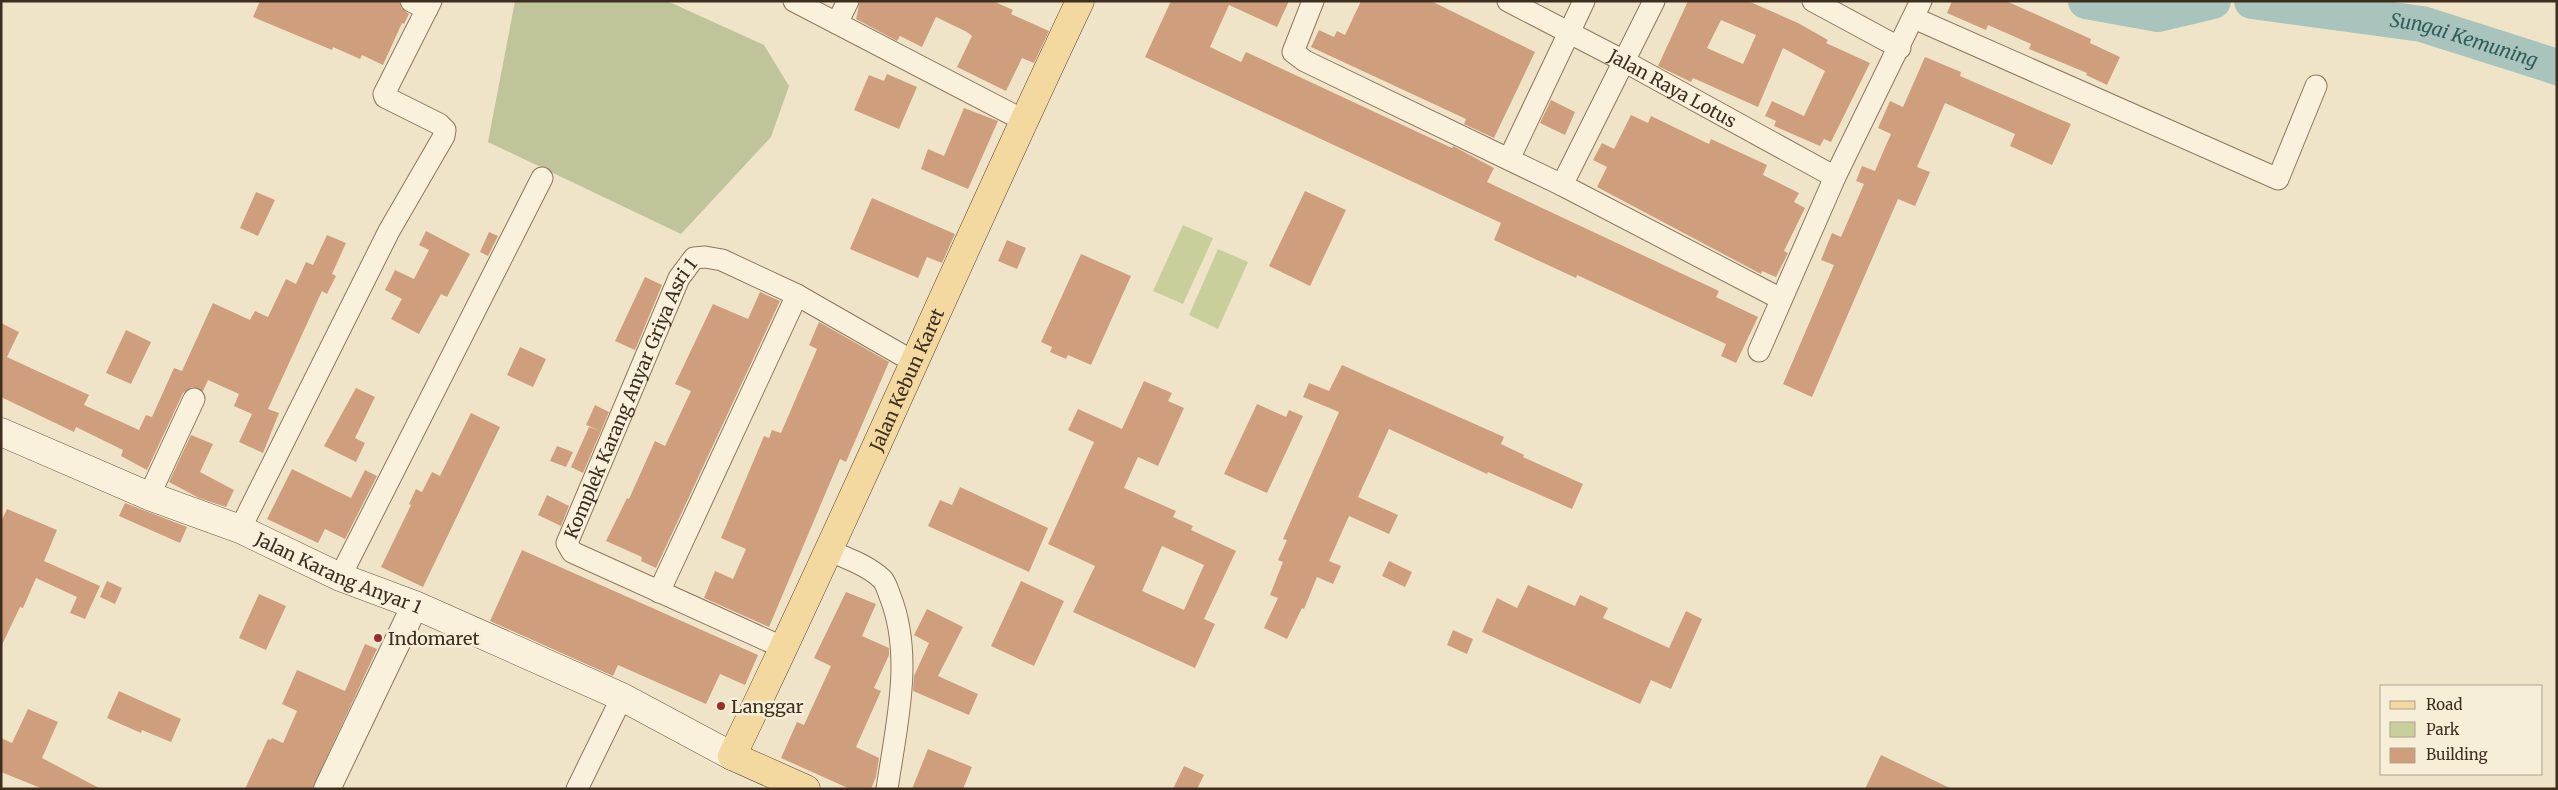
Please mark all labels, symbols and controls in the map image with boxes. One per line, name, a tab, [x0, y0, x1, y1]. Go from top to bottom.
water label: Sungai Kemuning	[2389, 8, 2541, 72]
street label: Jalan Raya Lotus	[1604, 43, 1741, 132]
street label: Komplek Karang Anyar Griya Asri 1	[559, 253, 702, 542]
street label: Jalan Kebun Karet	[864, 304, 949, 455]
street label: Jalan Karang Anyar 1	[251, 526, 426, 618]
place label: Indomaret	[388, 627, 479, 650]
marker: Indomaret	[372, 632, 384, 644]
legend	[2380, 685, 2543, 775]
place label: Langgar	[731, 695, 804, 718]
text: Road	[2426, 695, 2462, 714]
marker: Langgar	[715, 700, 727, 712]
text: Park	[2426, 720, 2460, 739]
text: Building	[2426, 745, 2488, 764]

